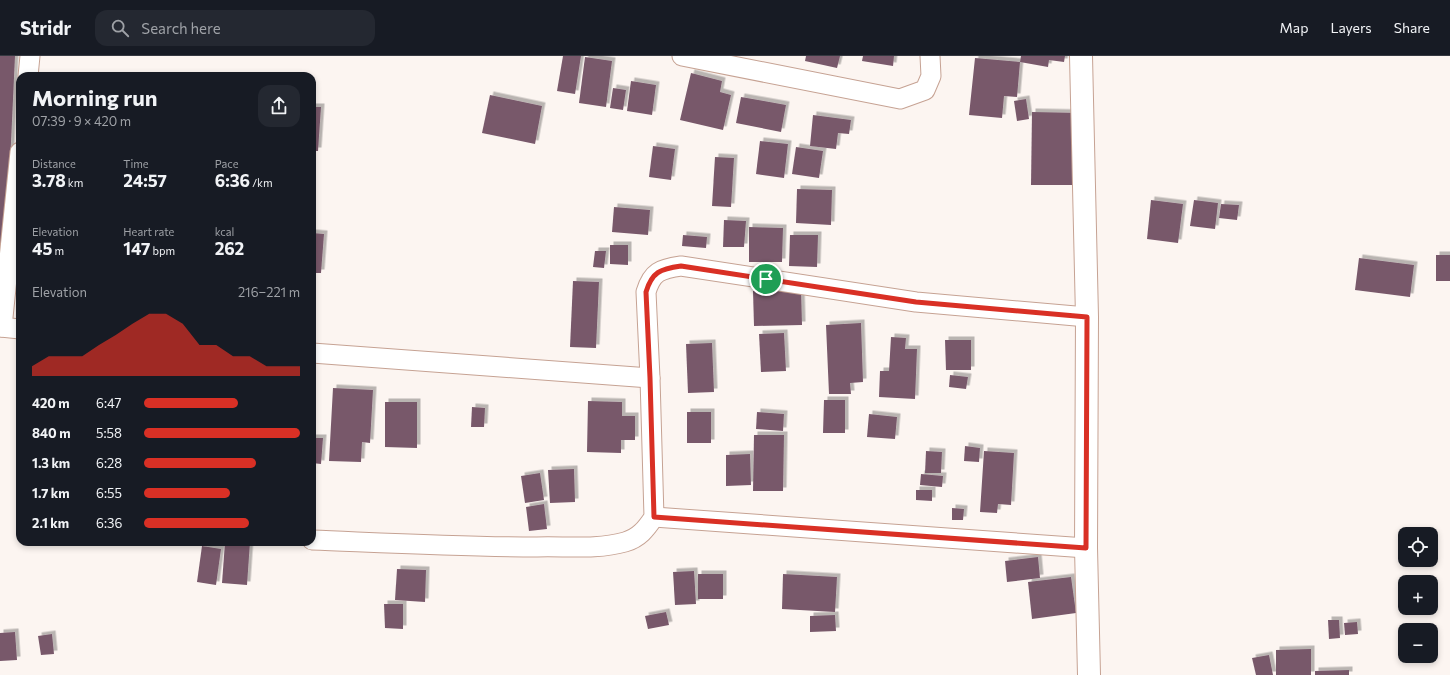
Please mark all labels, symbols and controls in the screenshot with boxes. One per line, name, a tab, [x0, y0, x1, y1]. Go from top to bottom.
search box	[95, 10, 375, 46]
text: Stridr	[20, 16, 71, 39]
icon: search	[109, 17, 131, 39]
text: Search here	[141, 19, 221, 37]
text: Map	[1280, 19, 1308, 36]
text: Layers	[1330, 19, 1372, 36]
text: Share	[1394, 19, 1430, 36]
text: Morning run	[32, 84, 158, 111]
button: share	[258, 85, 300, 127]
text: 07:39 · 9 × 420 m	[32, 113, 131, 129]
text: Distance	[32, 157, 76, 170]
text: Time	[123, 157, 149, 170]
text: Pace	[215, 157, 239, 170]
text: 3.78	[32, 170, 66, 191]
text: 24:57	[123, 170, 167, 191]
text: 6:36	[215, 170, 250, 191]
text: km	[66, 176, 83, 189]
text: /km	[250, 176, 273, 189]
text: Elevation	[32, 225, 78, 238]
text: Heart rate	[123, 225, 174, 238]
text: kcal	[215, 225, 234, 238]
text: 45	[32, 238, 52, 259]
text: 147	[123, 238, 150, 259]
text: 262	[215, 238, 244, 259]
text: m	[52, 244, 64, 257]
text: bpm	[150, 244, 175, 257]
pin	[749, 262, 783, 296]
icon: arrive	[755, 268, 777, 290]
text: Elevation	[32, 284, 87, 300]
text: 216–221 m	[238, 284, 300, 300]
text: 420 m	[32, 395, 70, 411]
text: 6:47	[96, 395, 121, 411]
text: 840 m	[32, 425, 70, 441]
text: 5:58	[96, 425, 122, 441]
text: 1.3 km	[32, 455, 70, 471]
text: 6:28	[96, 455, 122, 471]
text: 1.7 km	[32, 485, 70, 501]
text: 6:55	[96, 485, 122, 501]
text: 2.1 km	[32, 515, 69, 531]
text: 6:36	[96, 515, 122, 531]
map controls	[1398, 527, 1438, 663]
button: locate	[1398, 527, 1438, 567]
button: +	[1398, 575, 1438, 615]
button: −	[1398, 623, 1438, 663]

